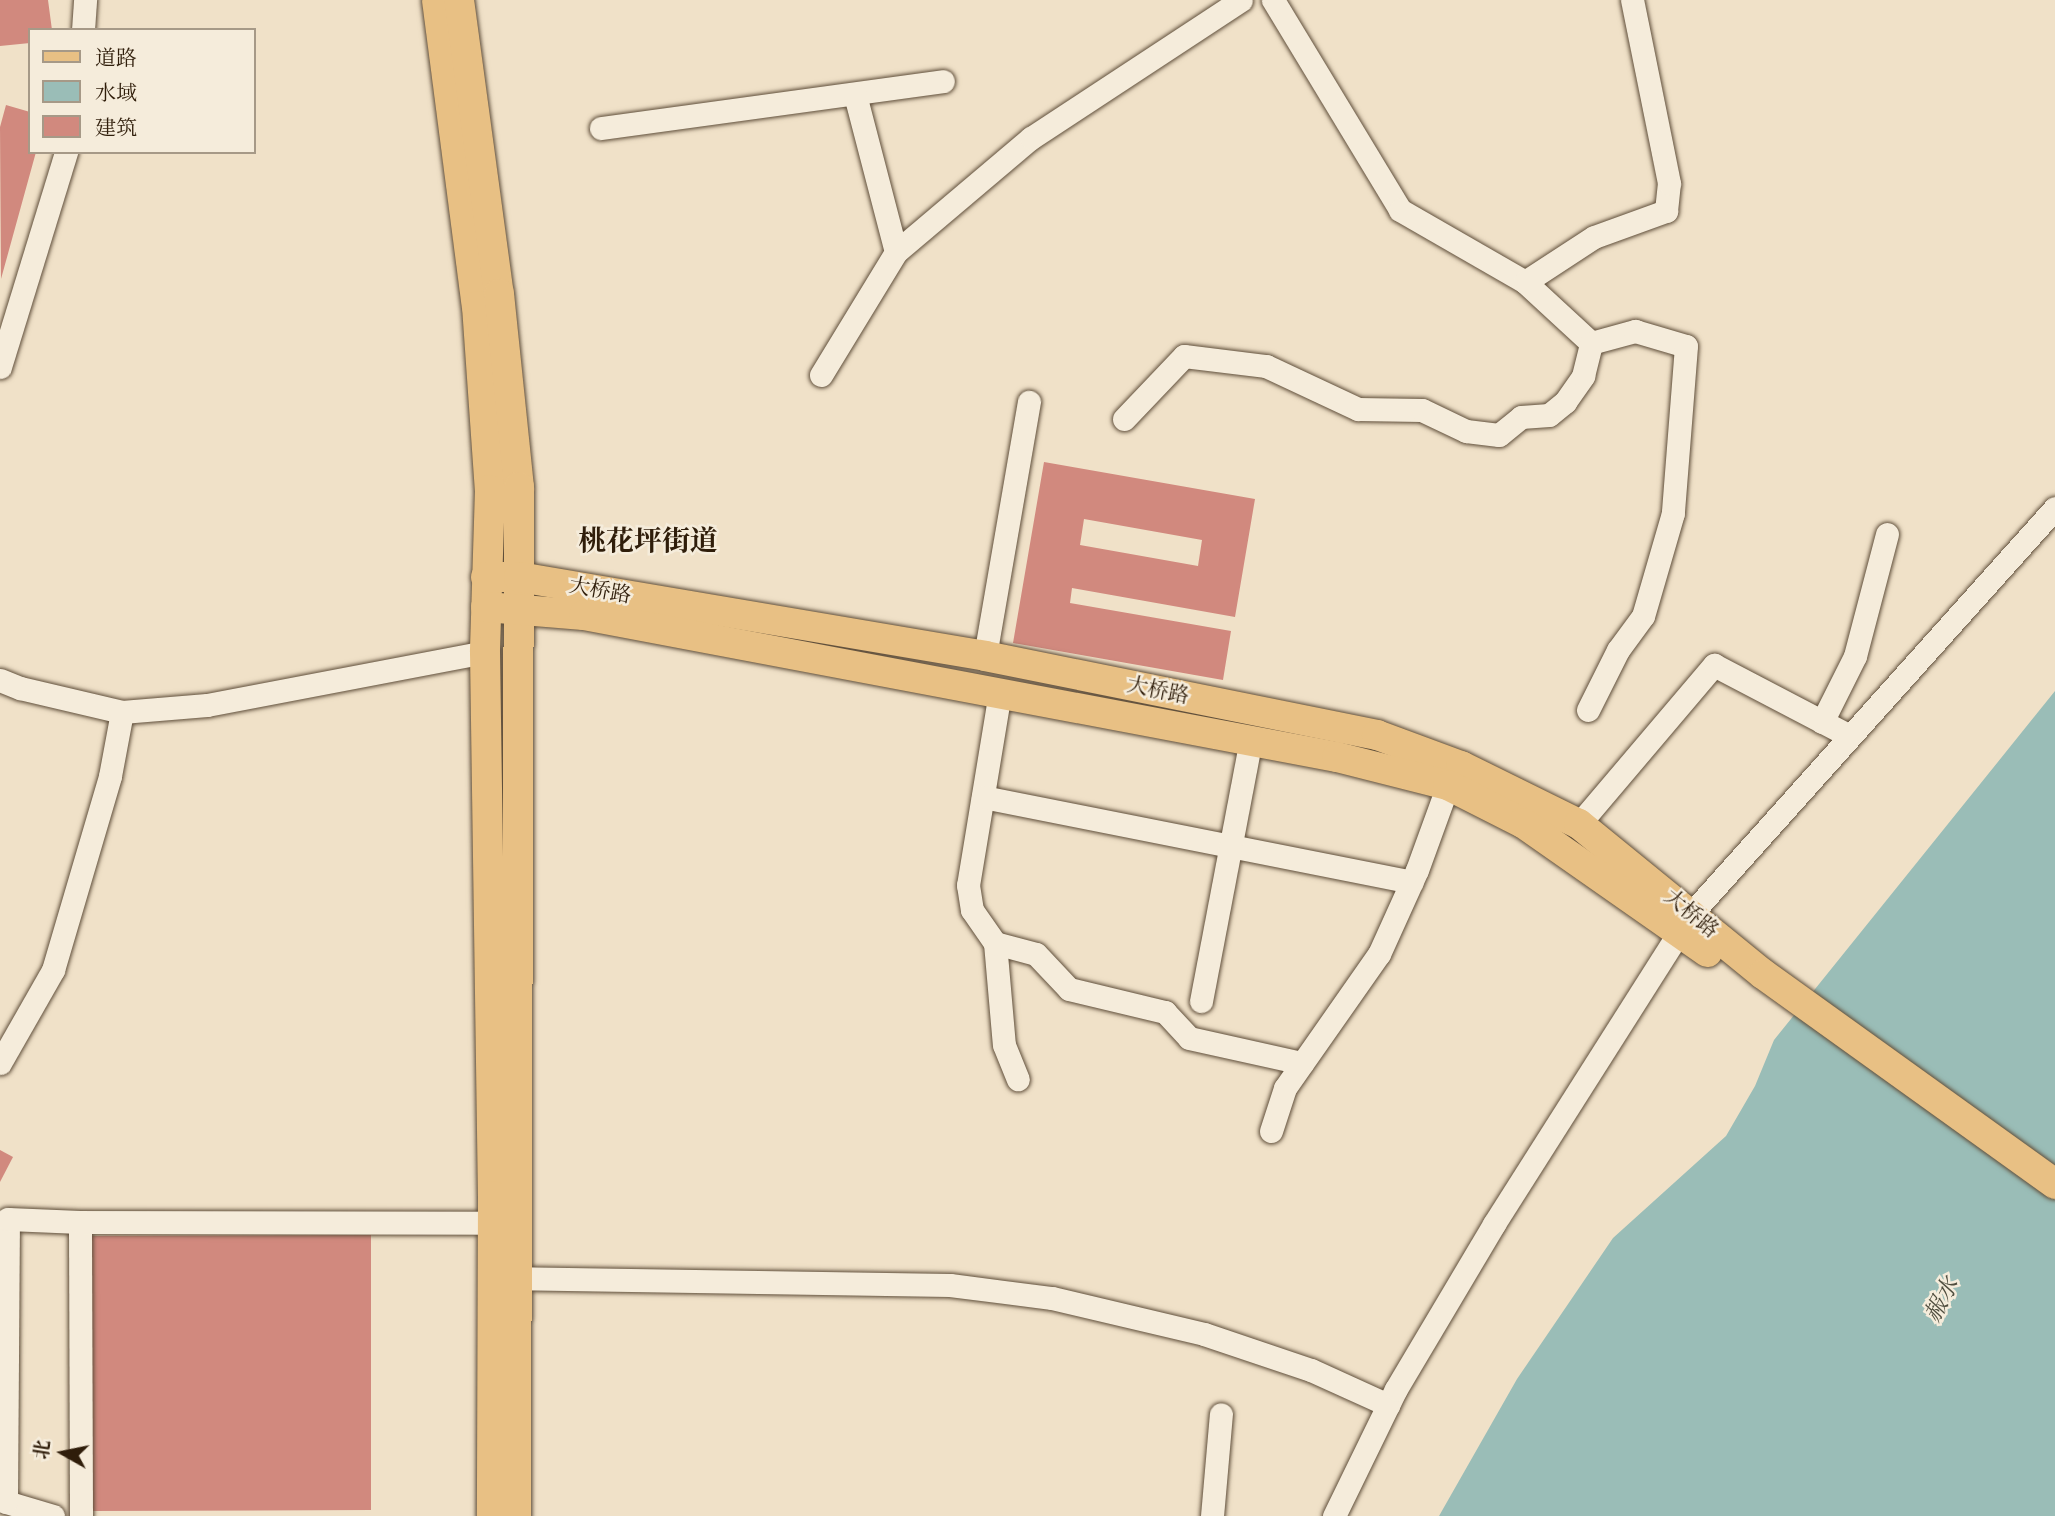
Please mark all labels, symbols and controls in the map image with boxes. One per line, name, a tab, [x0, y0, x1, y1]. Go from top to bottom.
legend	[28, 28, 256, 154]
text: 道路	[95, 45, 137, 72]
text: 水域	[95, 80, 137, 107]
text: 建筑	[95, 115, 137, 142]
district label: 桃花坪街道	[578, 525, 718, 559]
street label: 大桥路	[567, 573, 633, 609]
street label: 大桥路	[1125, 673, 1191, 709]
street label: 大桥路	[1659, 884, 1723, 944]
water label: 赧水	[1919, 1273, 1965, 1327]
north arrow	[28, 1418, 98, 1488]
text: 北	[29, 1438, 56, 1461]

